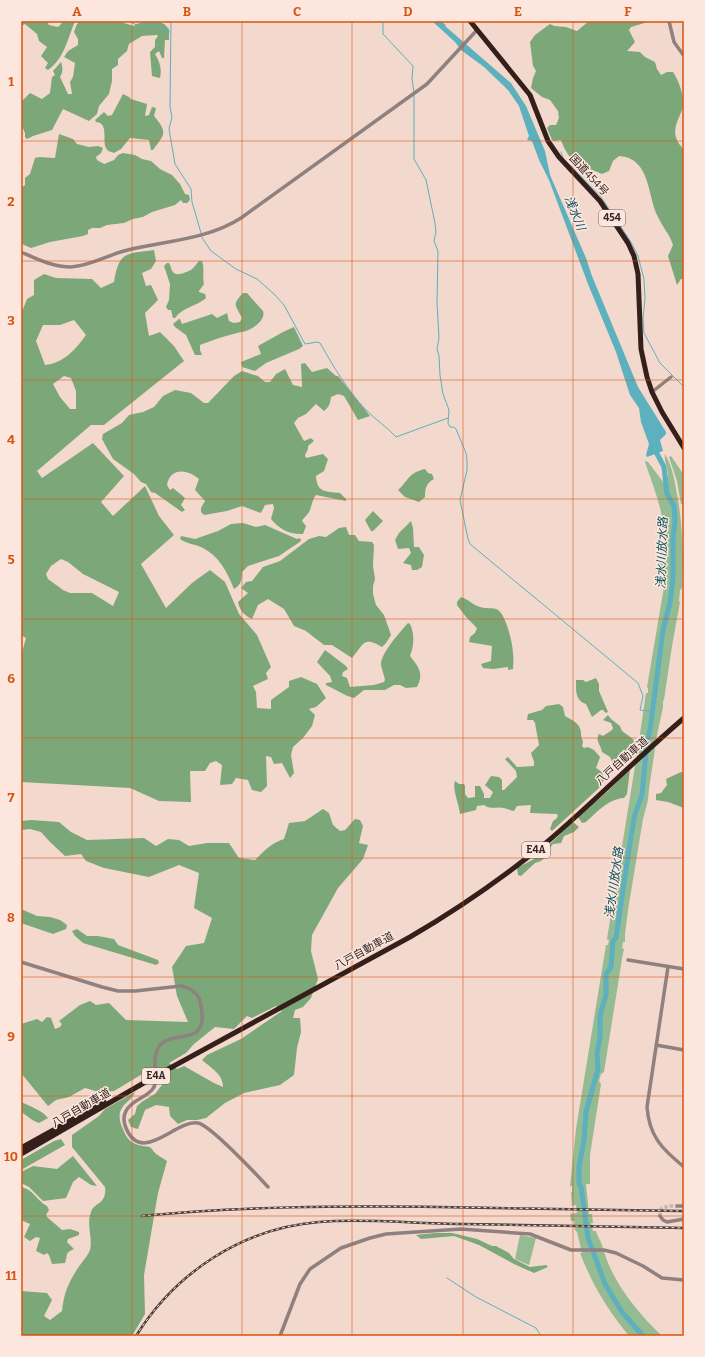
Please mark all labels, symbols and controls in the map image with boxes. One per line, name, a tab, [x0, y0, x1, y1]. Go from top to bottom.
text: A	[72, 4, 82, 19]
text: B	[183, 4, 191, 19]
text: C	[293, 4, 301, 19]
text: D	[403, 4, 413, 19]
text: E	[514, 4, 522, 19]
text: F	[624, 4, 632, 19]
text: 1	[8, 74, 14, 89]
street label: 国道454号	[567, 152, 611, 198]
text: 2	[7, 194, 15, 209]
water label: 浅水川	[562, 194, 589, 234]
road number: 454	[599, 210, 625, 226]
text: 3	[7, 313, 15, 328]
text: 4	[7, 432, 15, 447]
water label: 浅水川放水路	[654, 516, 670, 589]
text: 5	[7, 552, 15, 567]
text: 6	[7, 671, 15, 686]
street label: 八戸自動車道	[593, 734, 651, 788]
text: 7	[8, 790, 15, 805]
road number: E4A	[522, 842, 550, 858]
water label: 浅水川放水路	[602, 845, 626, 920]
text: 8	[7, 910, 15, 925]
street label: 八戸自動車道	[332, 929, 396, 973]
text: 9	[7, 1029, 15, 1044]
road number: E4A	[142, 1068, 170, 1084]
street label: 八戸自動車道	[49, 1086, 113, 1130]
text: 10	[4, 1149, 18, 1164]
text: 11	[5, 1268, 17, 1283]

